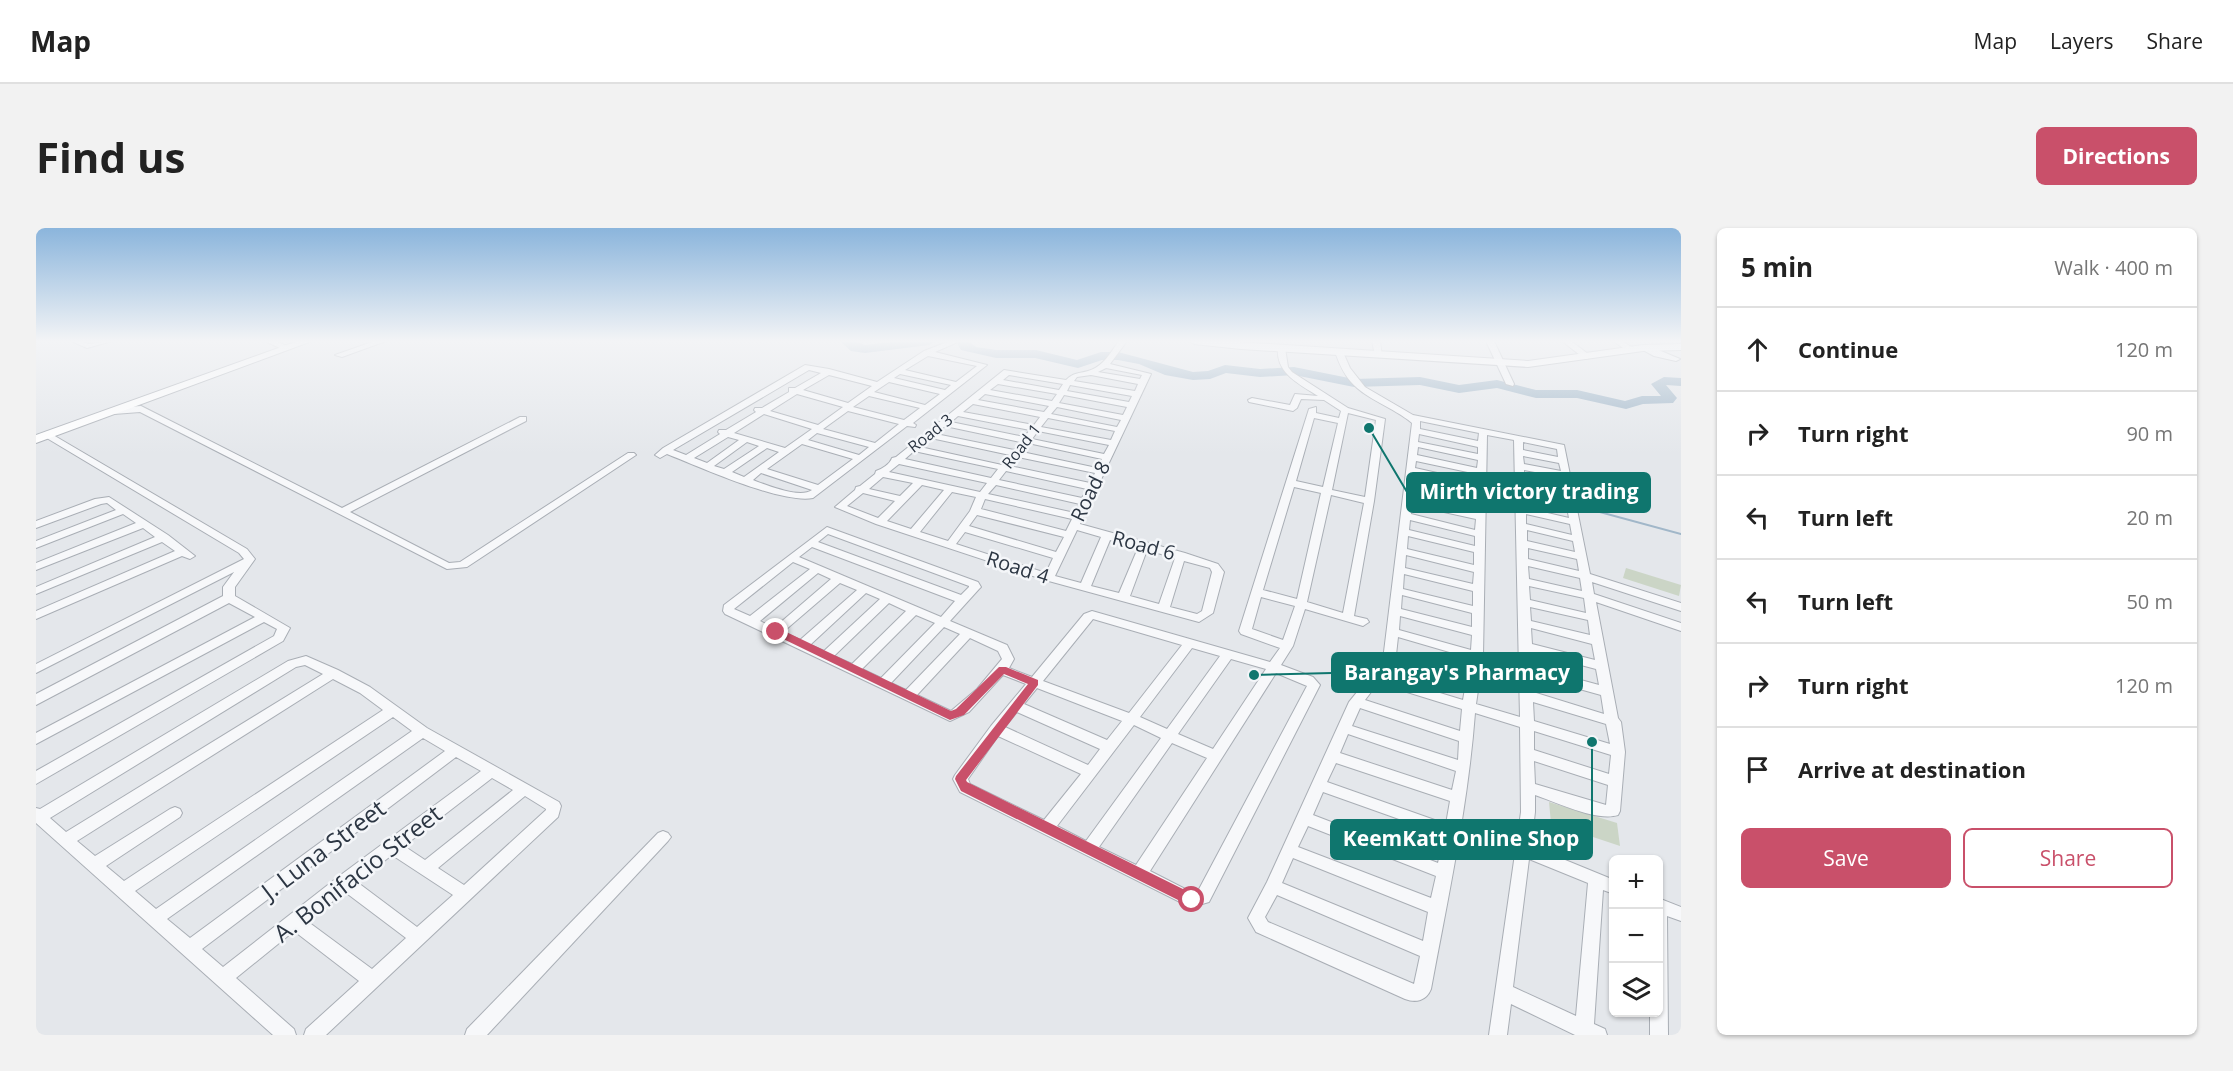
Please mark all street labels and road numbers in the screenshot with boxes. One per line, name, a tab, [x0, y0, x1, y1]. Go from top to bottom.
street label: Road 3	[903, 408, 957, 458]
street label: Road 1	[996, 419, 1046, 473]
street label: Road 8	[1064, 456, 1116, 526]
street label: Road 6	[1109, 524, 1179, 566]
street label: Road 4	[983, 544, 1053, 590]
street label: J. Luna Street	[253, 791, 392, 908]
street label: A. Bonifacio Street	[266, 797, 448, 949]

